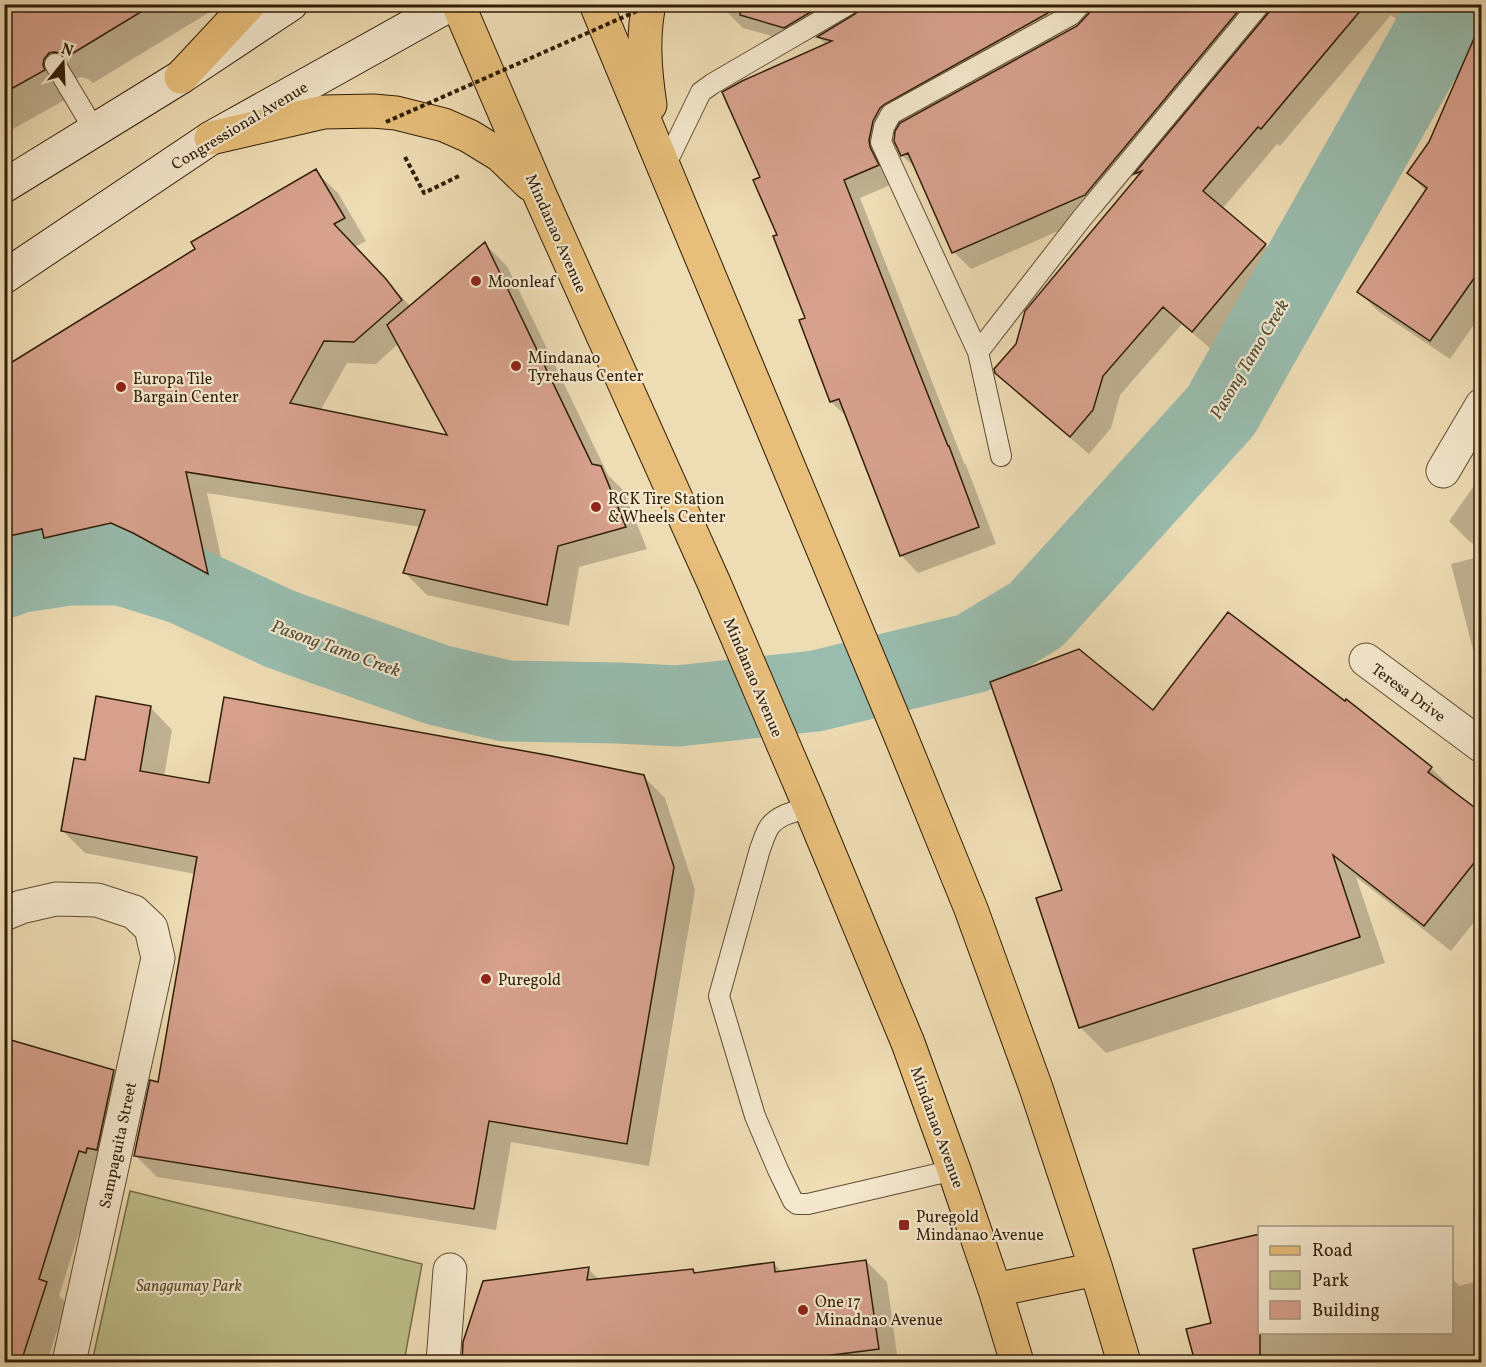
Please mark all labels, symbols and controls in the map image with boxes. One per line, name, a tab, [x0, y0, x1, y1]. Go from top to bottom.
north arrow	[33, 33, 93, 93]
text: N	[58, 38, 76, 63]
street label: Congressional Avenue	[168, 77, 312, 176]
street label: Mindanao Avenue	[519, 171, 591, 297]
place label: Moonleaf	[488, 272, 556, 294]
marker: Moonleaf	[469, 274, 483, 288]
water label: Pasong Tamo Creek	[1205, 295, 1296, 424]
place label: Mindanao Tyrehaus Center	[528, 348, 644, 388]
marker: Mindanao Tyrehaus Center	[509, 359, 523, 373]
place label: Europa Tile Bargain Center	[133, 369, 239, 409]
marker: Europa Tile Bargain Center	[114, 380, 128, 394]
place label: RCK Tire Station & Wheels Center	[608, 489, 726, 529]
marker: RCK Tire Station & Wheels Center	[589, 500, 603, 514]
water label: Pasong Tamo Creek	[267, 614, 404, 684]
street label: Mindanao Avenue	[717, 615, 787, 741]
street label: Teresa Drive	[1366, 659, 1450, 728]
place label: Puregold	[498, 970, 561, 992]
marker: Puregold	[479, 972, 493, 986]
street label: Mindanao Avenue	[904, 1064, 968, 1192]
street label: Sampaguita Street	[95, 1080, 143, 1211]
place label: Puregold Mindanao Avenue	[916, 1207, 1044, 1247]
marker: Puregold Mindanao Avenue	[897, 1218, 911, 1232]
legend	[1258, 1226, 1453, 1334]
text: Road	[1312, 1239, 1353, 1264]
text: Park	[1312, 1269, 1349, 1294]
park label: Sanggumay Park	[136, 1276, 242, 1298]
place label: One 17 Minadnao Avenue	[815, 1292, 943, 1332]
text: Building	[1312, 1299, 1380, 1324]
marker: One 17 Minadnao Avenue	[796, 1303, 810, 1317]

